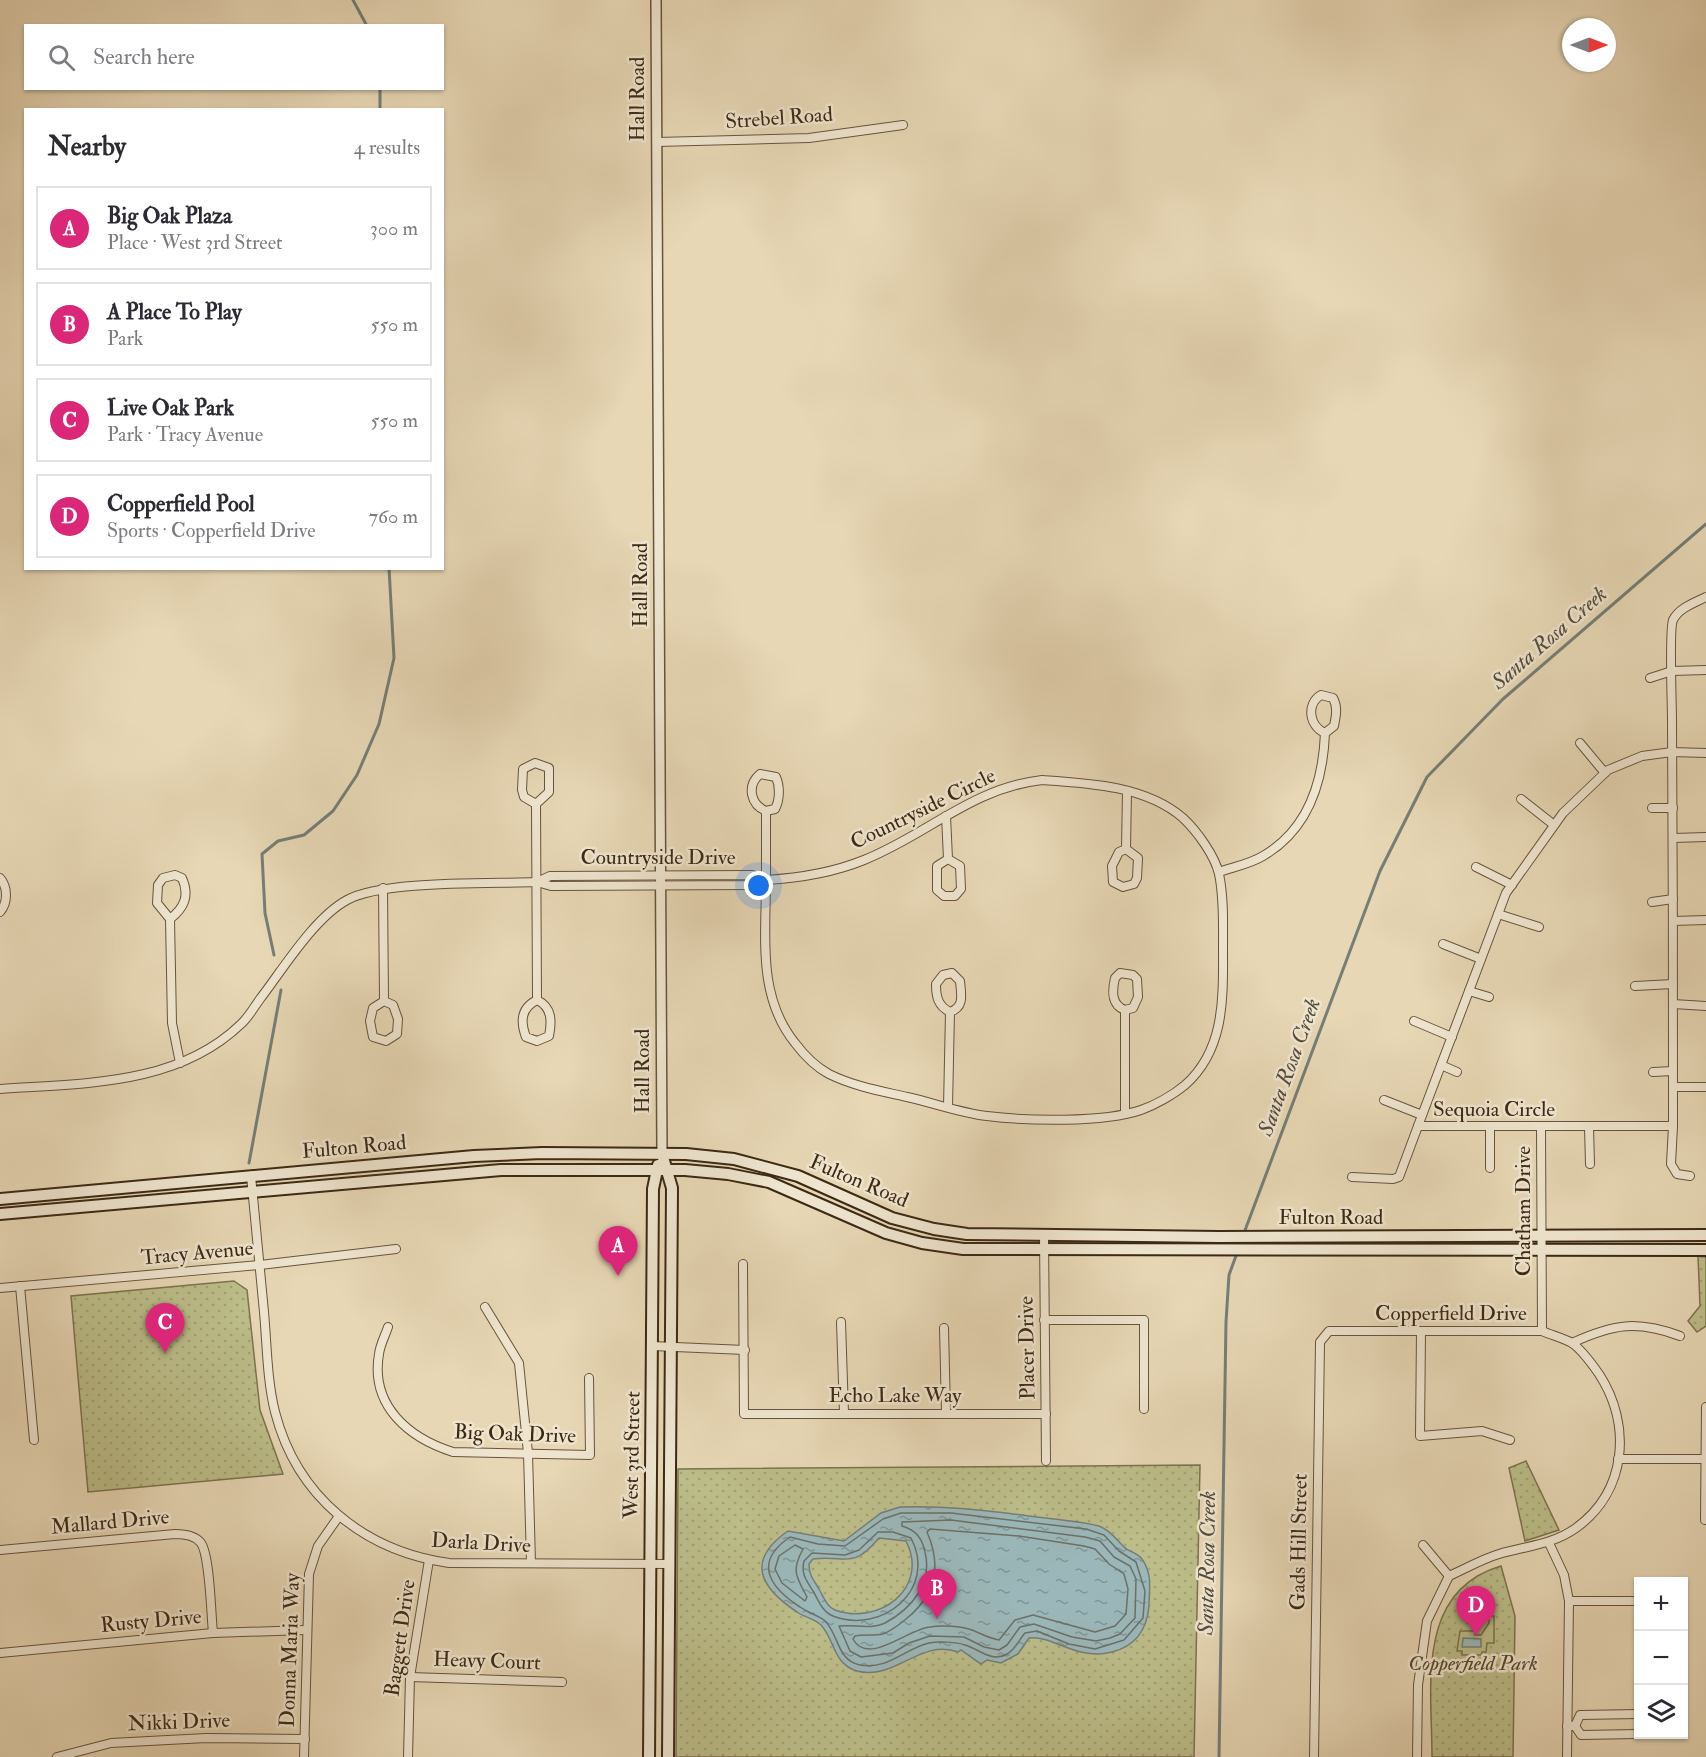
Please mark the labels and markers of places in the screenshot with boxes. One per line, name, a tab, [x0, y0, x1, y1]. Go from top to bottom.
pin: A	[598, 1226, 638, 1276]
pin: C	[146, 1304, 184, 1353]
pin: B	[918, 1570, 956, 1619]
pin: D	[1456, 1586, 1496, 1636]

